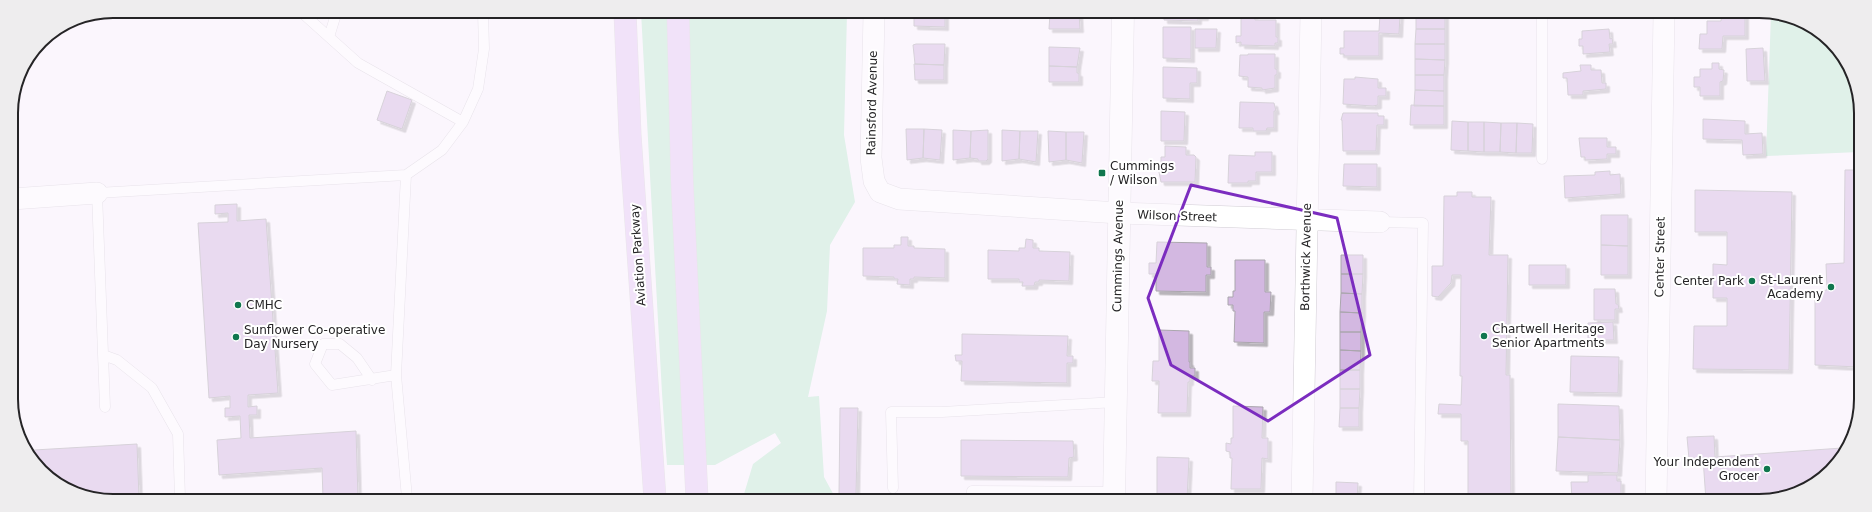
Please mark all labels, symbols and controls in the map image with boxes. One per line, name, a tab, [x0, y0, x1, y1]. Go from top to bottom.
street label: Rainsford Avenue	[864, 50, 880, 156]
place label: Cummings / Wilson	[1110, 159, 1174, 187]
marker: Cummings / Wilson	[1097, 168, 1107, 178]
street label: Cummings Avenue	[1110, 200, 1126, 312]
street label: Aviation Parkway	[627, 203, 649, 307]
street label: Borthwick Avenue	[1298, 203, 1314, 311]
street label: Wilson Street	[1137, 208, 1217, 224]
street label: Center Street	[1652, 216, 1668, 297]
place label: St-Laurent Academy	[1760, 273, 1823, 301]
place label: Center Park	[1674, 274, 1744, 288]
marker: Center Park	[1747, 276, 1757, 286]
marker: St-Laurent Academy	[1826, 282, 1836, 292]
place label: CMHC	[246, 298, 282, 312]
marker: CMHC	[233, 300, 243, 310]
place label: Chartwell Heritage Senior Apartments	[1492, 322, 1604, 350]
place label: Sunflower Co-operative Day Nursery	[244, 323, 385, 351]
marker: Chartwell Heritage Senior Apartments	[1479, 331, 1489, 341]
marker: Sunflower Co-operative Day Nursery	[231, 332, 241, 342]
place label: Your Independent Grocer	[1653, 455, 1759, 483]
marker: Your Independent Grocer	[1762, 464, 1772, 474]

